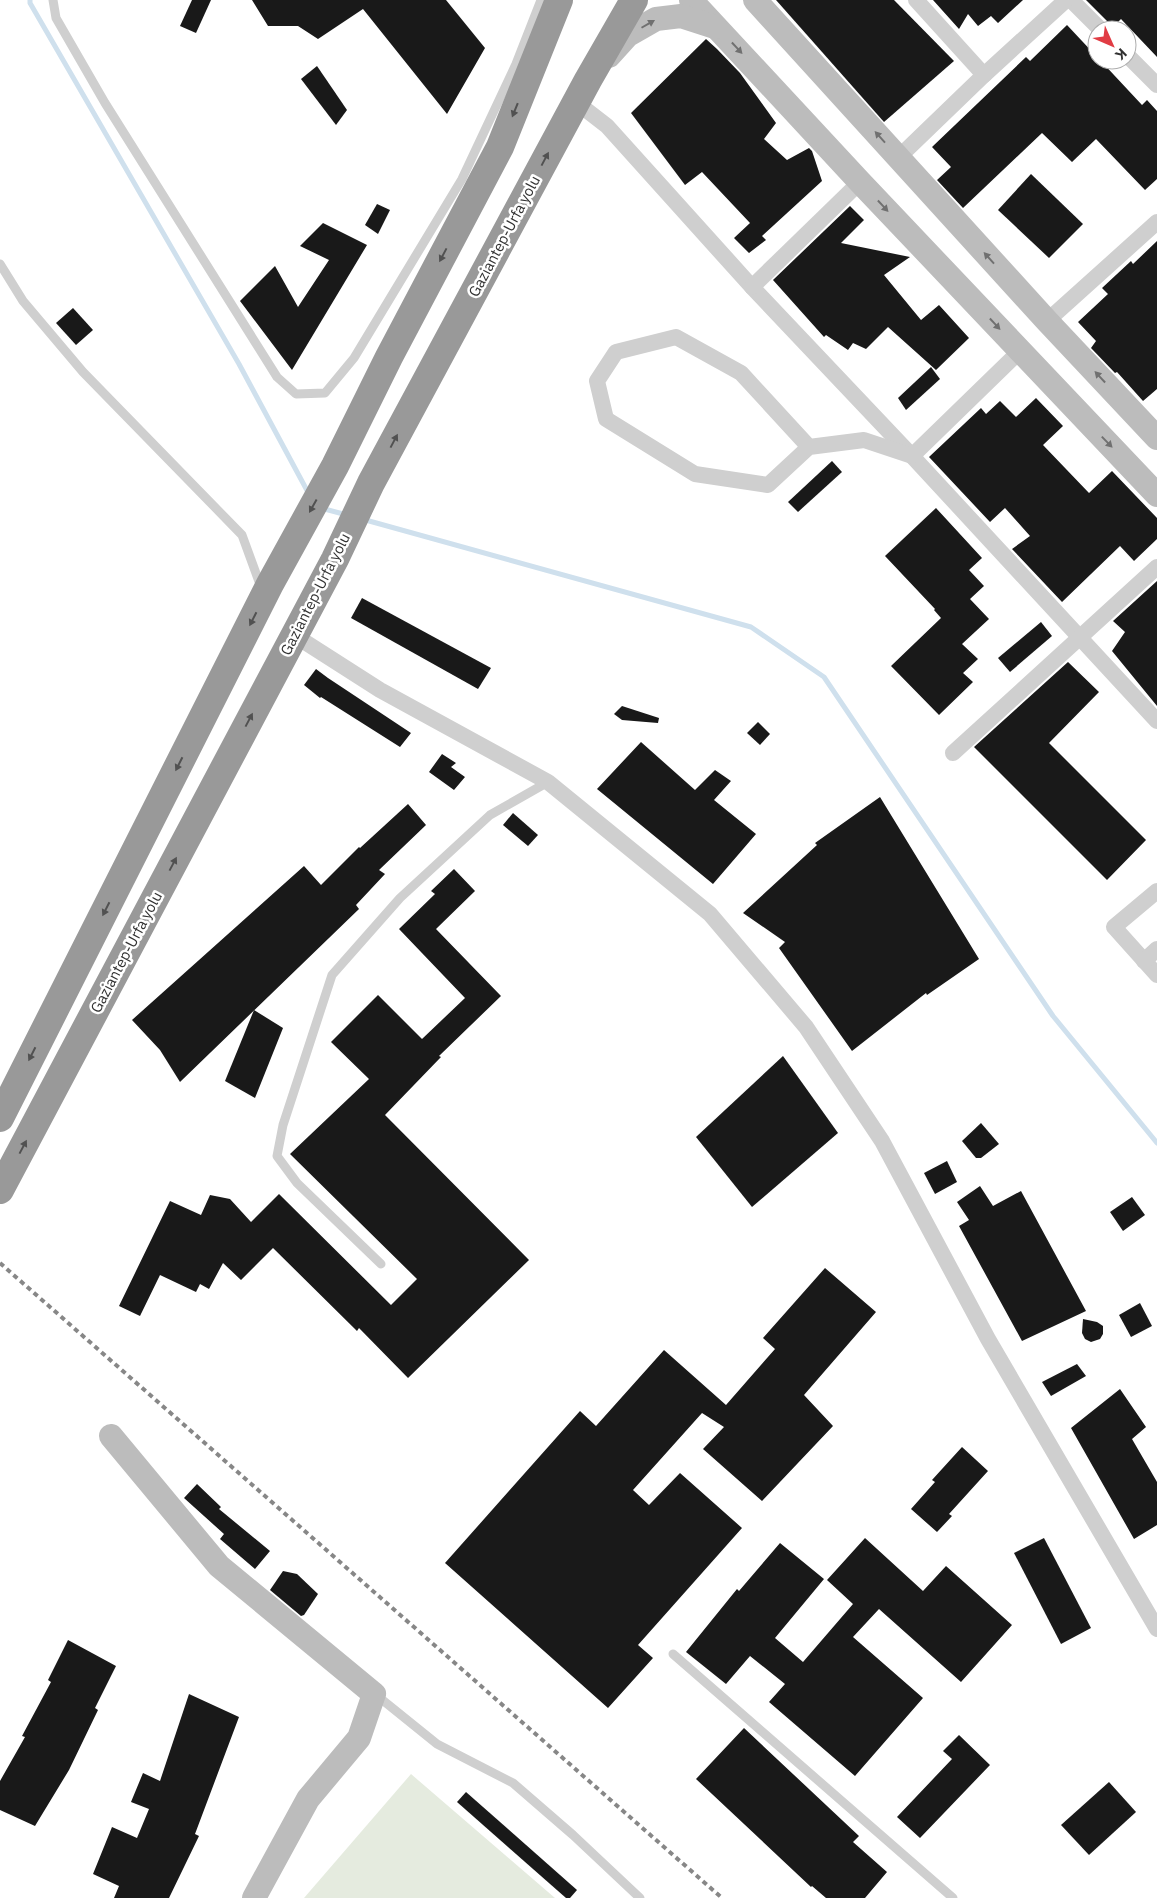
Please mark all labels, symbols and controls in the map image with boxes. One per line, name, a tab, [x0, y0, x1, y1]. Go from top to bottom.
one-way arrow	[642, 19, 655, 28]
north arrow	[1087, 20, 1137, 70]
one-way arrow	[731, 42, 743, 54]
text: K	[1111, 44, 1131, 64]
one-way arrow	[510, 103, 518, 117]
one-way arrow	[874, 132, 886, 144]
one-way arrow	[541, 152, 550, 165]
street label: Gaziantep-Urfa yolu	[464, 172, 544, 300]
one-way arrow	[877, 200, 889, 212]
one-way arrow	[439, 248, 447, 263]
one-way arrow	[984, 251, 995, 264]
one-way arrow	[989, 318, 1001, 330]
one-way arrow	[1094, 372, 1106, 384]
one-way arrow	[390, 433, 398, 448]
one-way arrow	[1100, 435, 1112, 447]
one-way arrow	[309, 499, 318, 512]
street label: Gaziantep-Urfa yolu	[276, 530, 354, 658]
one-way arrow	[248, 612, 256, 626]
one-way arrow	[245, 713, 253, 728]
one-way arrow	[175, 757, 183, 771]
one-way arrow	[169, 857, 177, 871]
street label: Gaziantep-Urfa yolu	[86, 888, 166, 1016]
one-way arrow	[102, 902, 110, 916]
one-way arrow	[28, 1047, 36, 1061]
one-way arrow	[19, 1139, 27, 1154]

